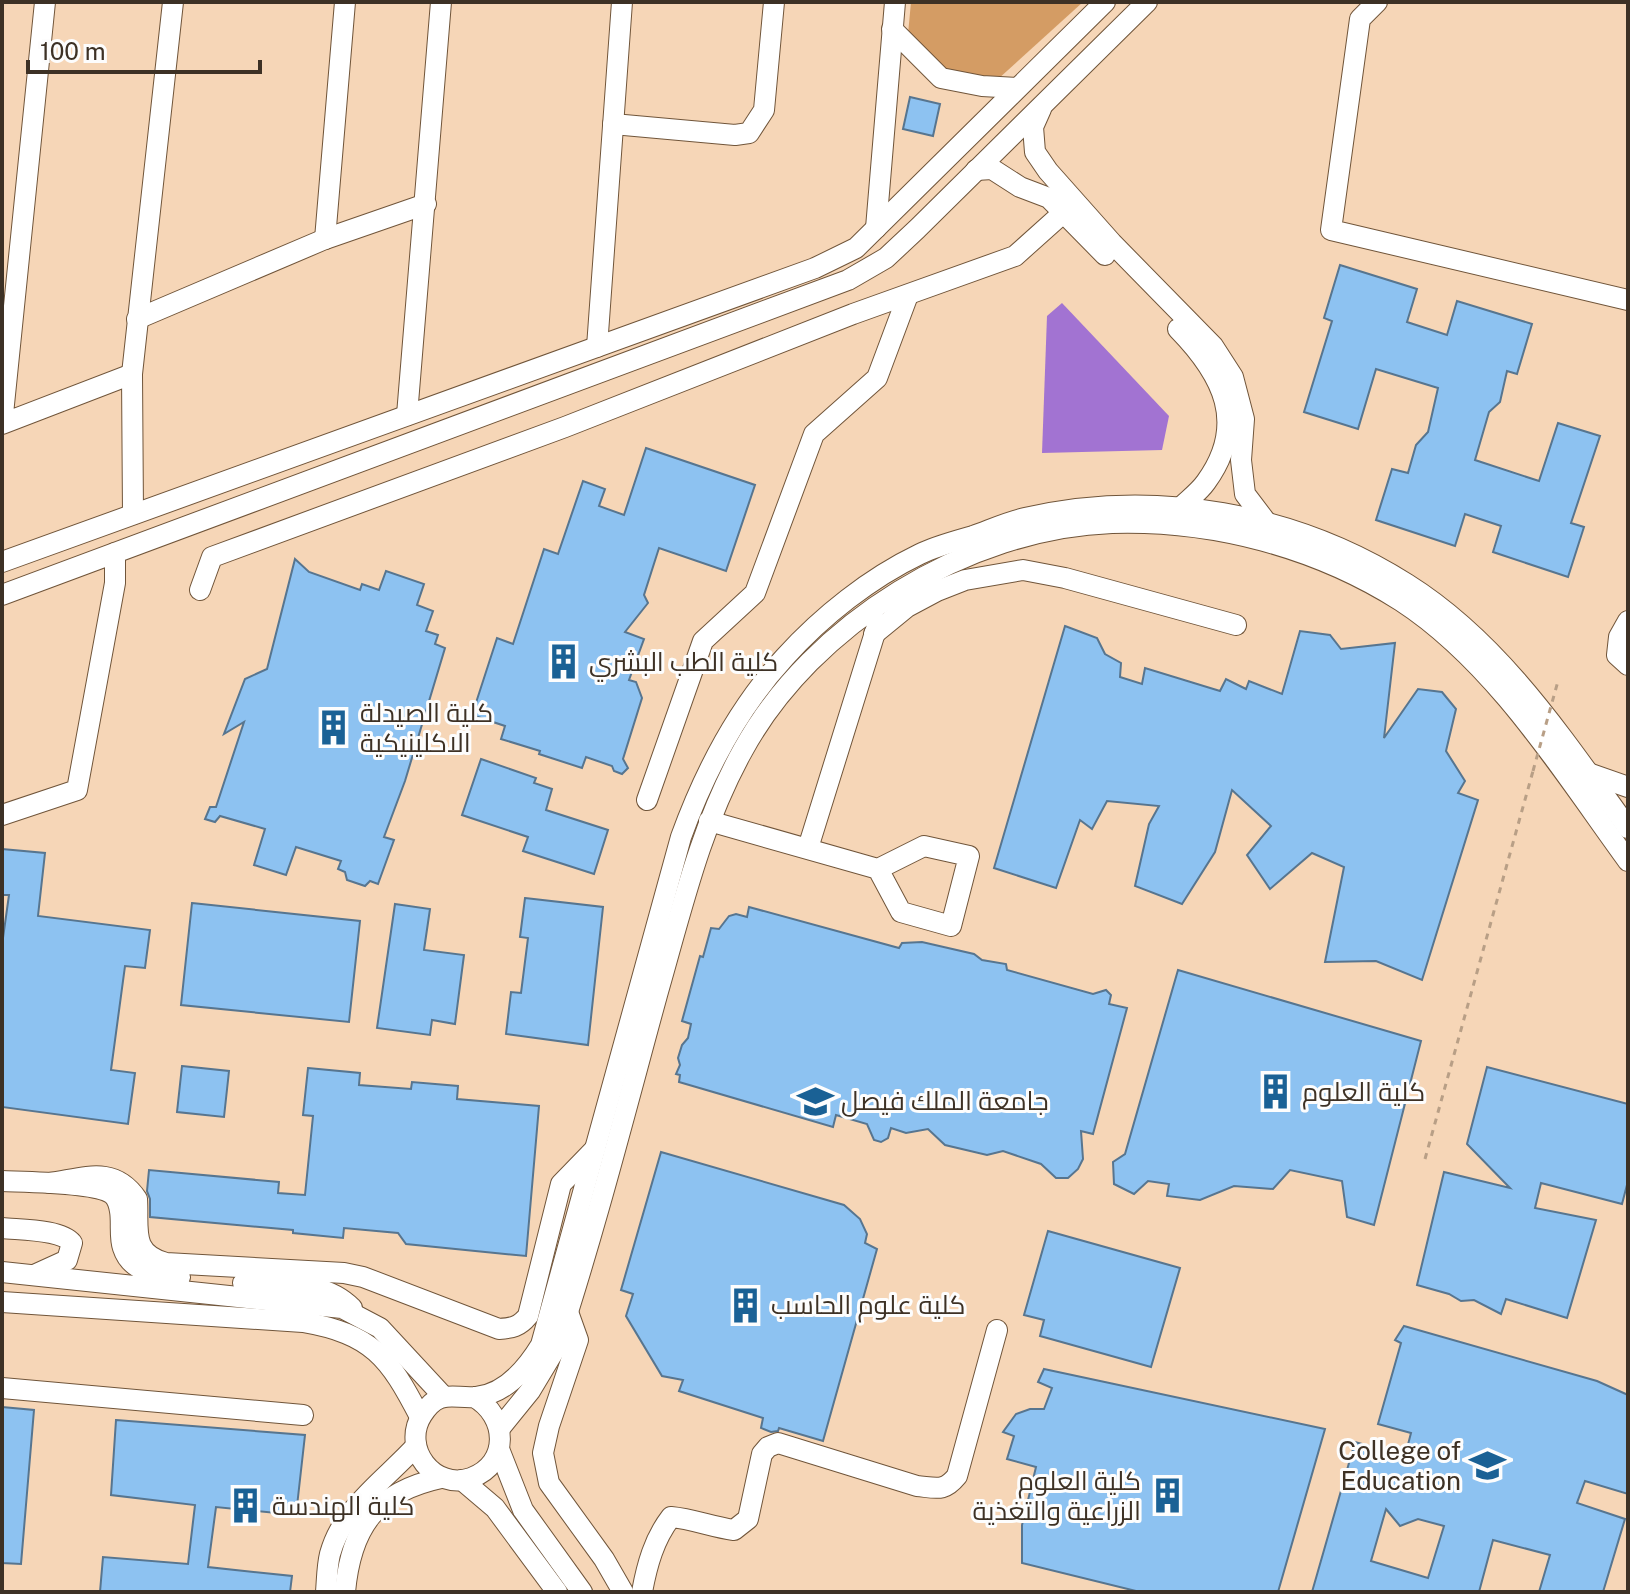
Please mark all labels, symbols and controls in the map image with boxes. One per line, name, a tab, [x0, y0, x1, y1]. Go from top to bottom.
scale bar	[28, 24, 260, 74]
text: 100 m	[40, 37, 106, 65]
building icon: كلية الطب البشري	[544, 643, 582, 681]
place label: كلية الطب البشري	[589, 646, 778, 682]
place label: كلية الصيدلة الاكلينيكية	[360, 697, 493, 758]
building icon: كلية الصيدلة الاكلينيكية	[315, 709, 353, 747]
building icon: كلية العلوم	[1257, 1073, 1295, 1111]
place label: كلية العلوم	[1302, 1076, 1425, 1110]
school or university icon: جامعة الملك فيصل	[796, 1082, 834, 1120]
place label: جامعة الملك فيصل	[841, 1085, 1049, 1117]
building icon: كلية علوم الحاسب	[726, 1286, 764, 1324]
place label: كلية علوم الحاسب	[771, 1289, 965, 1323]
place label: College of Education	[1338, 1435, 1461, 1496]
school or university icon: College of Education	[1468, 1447, 1506, 1485]
place label: كلية العلوم الزراعية والتغذية	[972, 1465, 1141, 1526]
building icon: كلية العلوم الزراعية والتغذية	[1148, 1477, 1186, 1515]
building icon: كلية الهندسة	[227, 1487, 265, 1525]
place label: كلية الهندسة	[272, 1490, 415, 1522]

